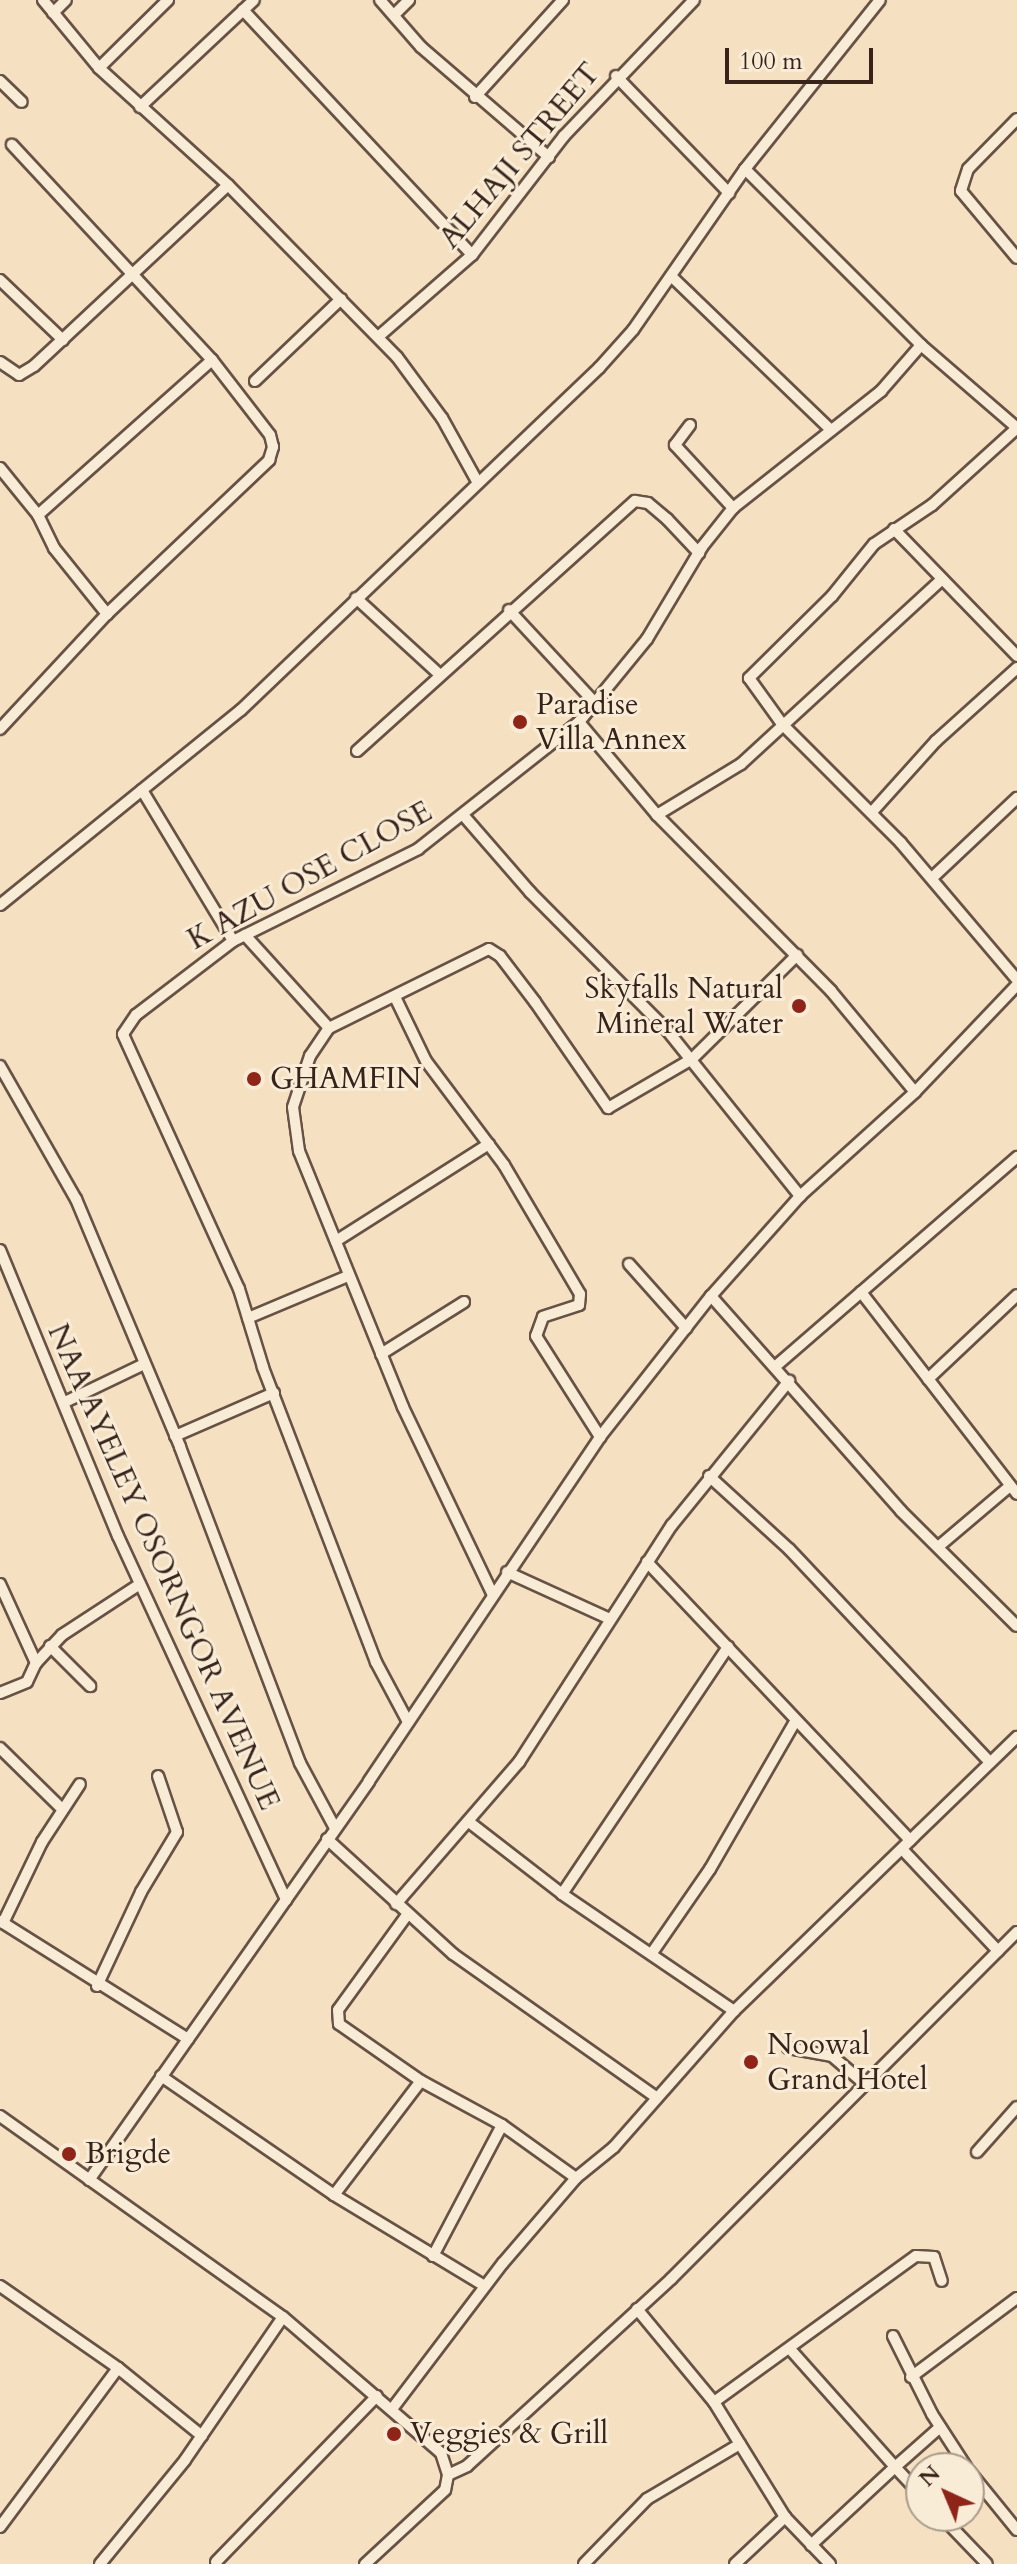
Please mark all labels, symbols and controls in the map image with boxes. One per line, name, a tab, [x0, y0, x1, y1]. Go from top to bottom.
scale bar	[729, 32, 877, 82]
text: 100 m	[739, 45, 803, 78]
street label: ALHAJI STREET	[432, 56, 608, 256]
place label: Paradise Villa Annex	[536, 687, 687, 758]
marker: Paradise Villa Annex	[511, 713, 529, 731]
street label: K AZU OSE CLOSE	[182, 794, 438, 958]
place label: Skyfalls Natural Mineral Water	[585, 971, 783, 1042]
marker: Skyfalls Natural Mineral Water	[790, 997, 808, 1015]
place label: GHAMFIN	[270, 1061, 421, 1097]
marker: GHAMFIN	[245, 1070, 263, 1088]
street label: NAA AYELEY OSORNGOR AVENUE	[39, 1319, 287, 1815]
place label: Noowal Grand Hotel	[767, 2027, 928, 2098]
marker: Noowal Grand Hotel	[742, 2053, 760, 2071]
place label: Brigde	[85, 2136, 171, 2172]
marker: Brigde	[60, 2145, 78, 2163]
place label: Veggies & Grill	[410, 2416, 608, 2452]
marker: Veggies & Grill	[385, 2425, 403, 2443]
north arrow	[905, 2452, 985, 2532]
text: N	[912, 2459, 947, 2494]

